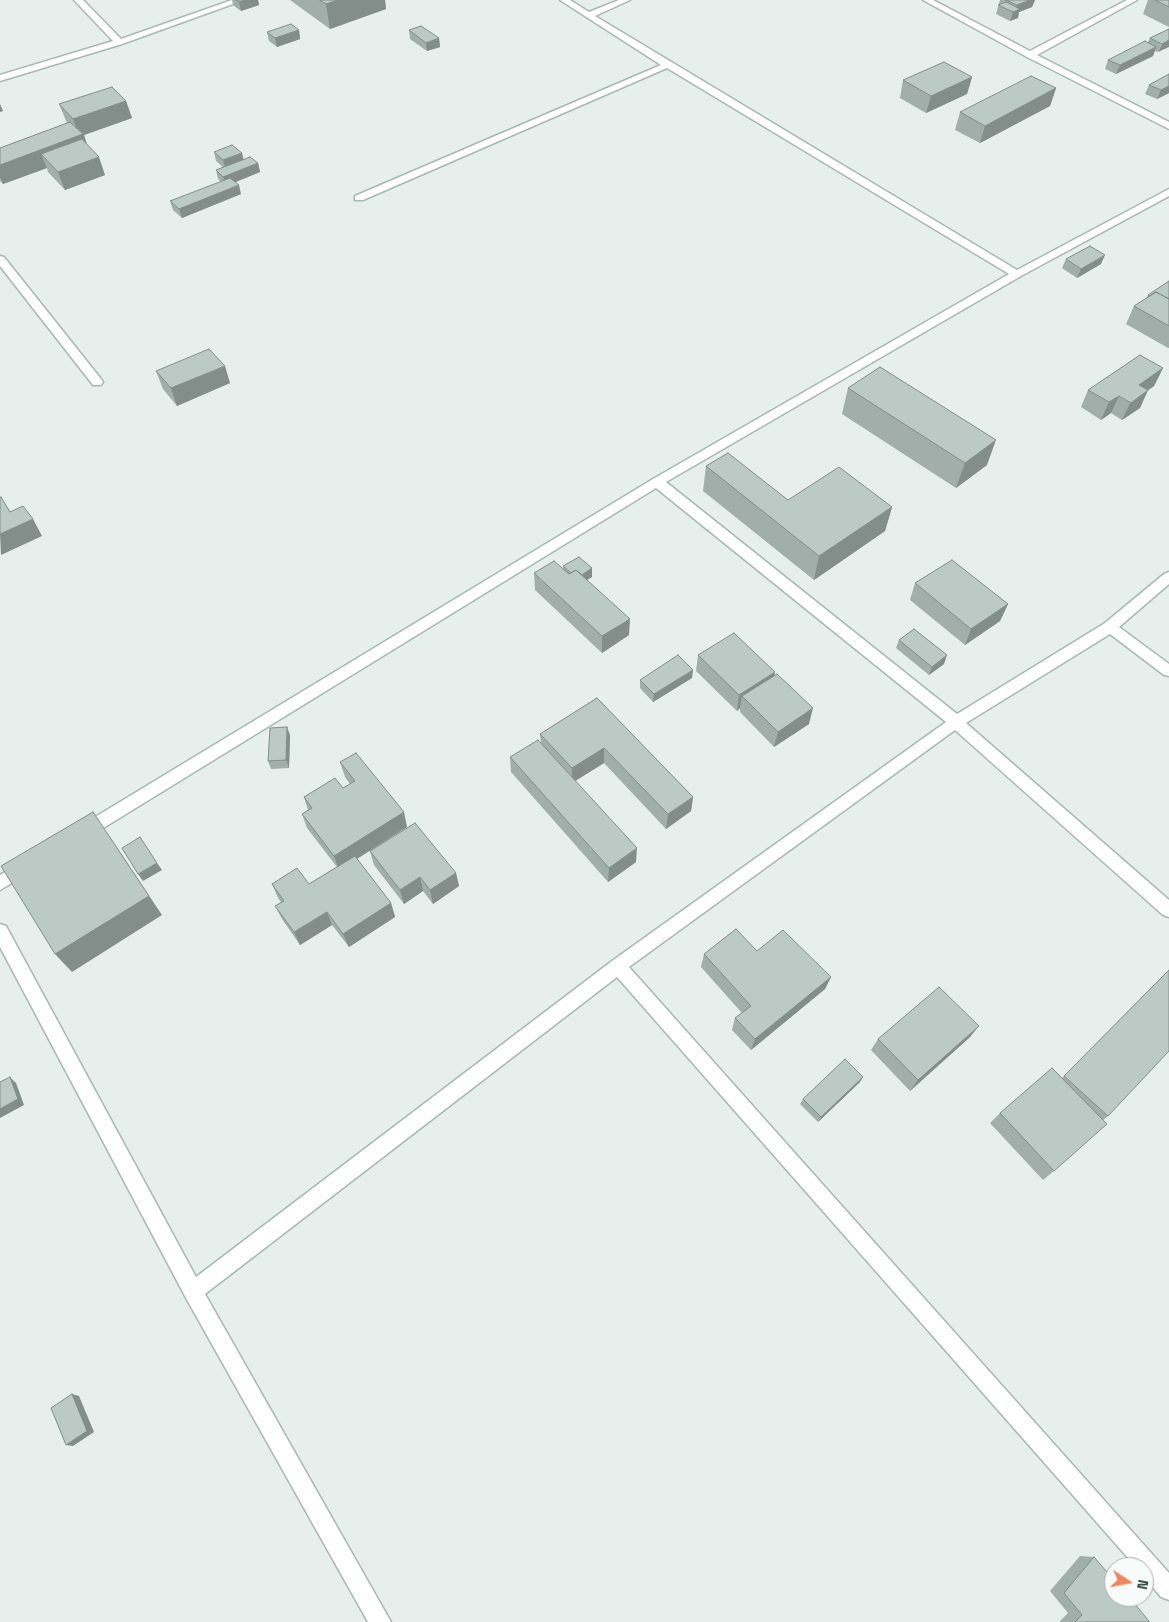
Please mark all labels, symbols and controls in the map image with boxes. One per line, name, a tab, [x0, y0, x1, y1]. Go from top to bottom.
north arrow	[1104, 1557, 1154, 1607]
text: N	[1133, 1578, 1152, 1591]

